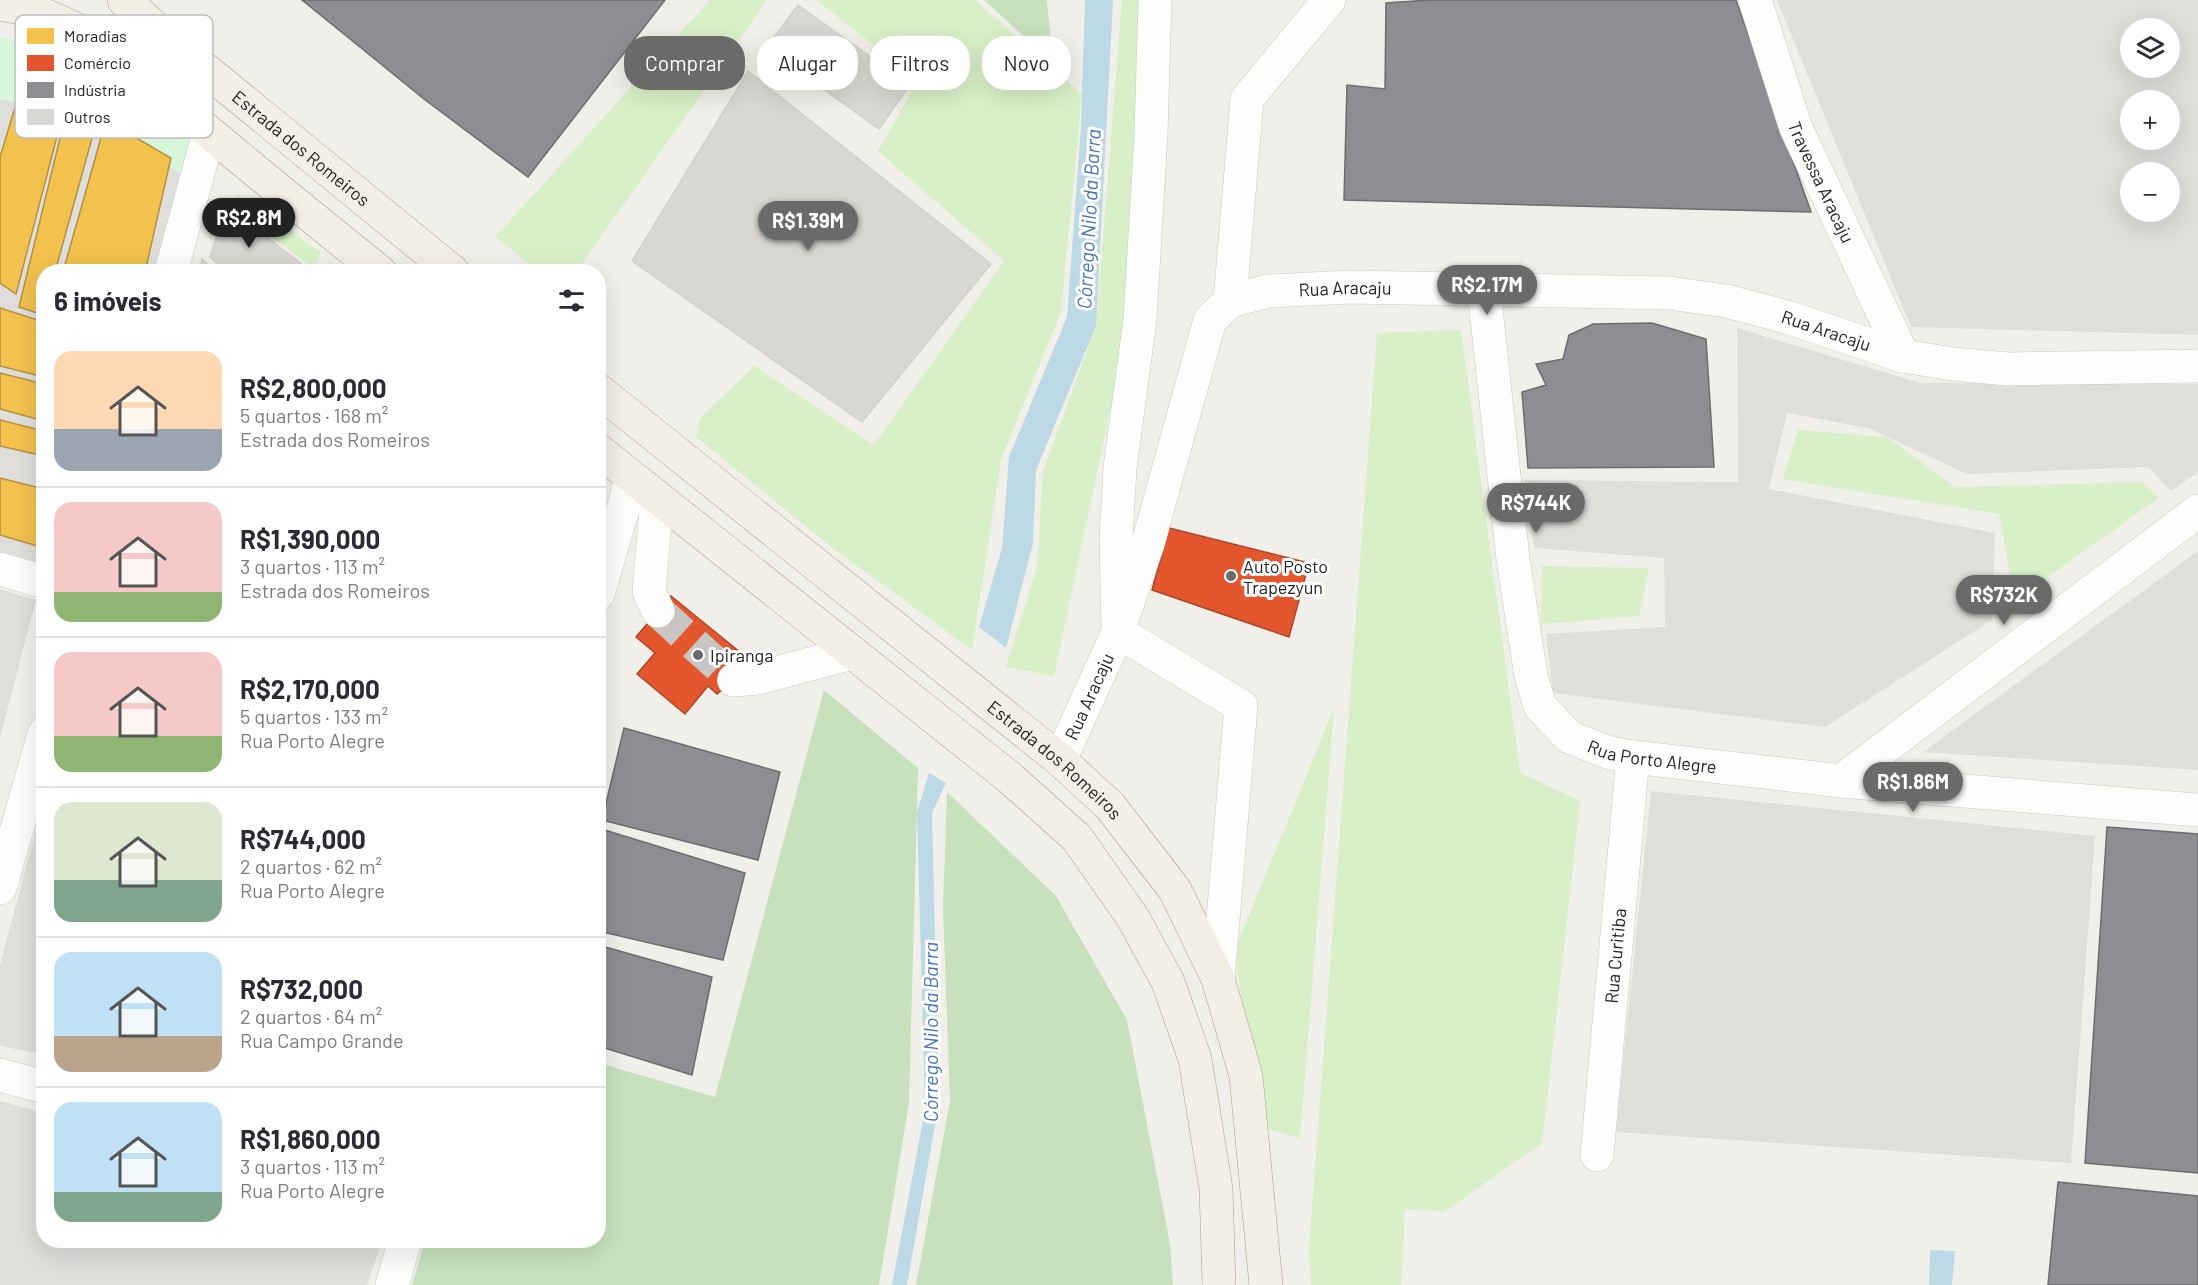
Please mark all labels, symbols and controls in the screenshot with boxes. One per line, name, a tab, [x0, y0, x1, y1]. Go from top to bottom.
legend	[15, 15, 213, 138]
map controls	[2120, 18, 2180, 222]
button: layers	[2120, 18, 2180, 78]
text: Moradias	[64, 26, 127, 45]
chip: Comprar	[624, 36, 745, 90]
chip: Alugar	[757, 36, 858, 90]
chip: Filtros	[870, 36, 970, 90]
chip: Novo	[982, 36, 1071, 90]
text: Comércio	[64, 53, 131, 72]
text: Indústria	[64, 80, 126, 99]
street label: Estrada dos Romeiros	[228, 85, 374, 211]
button: +	[2120, 90, 2180, 150]
text: Outros	[64, 107, 111, 126]
street label: Travessa Aracaju	[1784, 119, 1859, 246]
water label: Córrego Nilo da Barra	[1071, 128, 1105, 310]
button: −	[2120, 162, 2180, 222]
pin: R$2.8M	[200, 198, 298, 249]
pin: R$1.39M	[753, 201, 863, 252]
text: R$2.8M	[216, 205, 282, 229]
text: R$1.39M	[772, 208, 844, 232]
pin: R$2.17M	[1432, 265, 1542, 316]
text: R$2.17M	[1451, 272, 1523, 296]
street label: Rua Aracaju	[1298, 276, 1392, 300]
icon: filters	[555, 284, 588, 317]
text: 6 imóveis	[54, 285, 162, 316]
street label: Rua Aracaju	[1779, 305, 1874, 355]
text: R$2,800,000	[240, 372, 387, 403]
icon: home	[102, 375, 174, 447]
text: 5 quartos · 168 m²	[240, 403, 388, 427]
text: Estrada dos Romeiros	[240, 427, 430, 451]
pin: R$744K	[1487, 483, 1585, 534]
text: R$744K	[1501, 490, 1571, 514]
text: R$1,390,000	[240, 523, 380, 554]
icon: home	[102, 526, 174, 598]
text: 3 quartos · 113 m²	[240, 554, 385, 578]
place label: Auto Posto Trapezyun	[1243, 555, 1328, 598]
marker: Auto Posto Trapezyun	[1224, 569, 1238, 583]
pin: R$732K	[1955, 575, 2053, 626]
text: Estrada dos Romeiros	[240, 578, 430, 602]
text: R$732K	[1970, 582, 2038, 606]
place label: Ipiranga	[710, 644, 773, 666]
marker: Ipiranga	[691, 648, 705, 662]
street label: Rua Aracaju	[1060, 649, 1118, 743]
text: R$2,170,000	[240, 673, 380, 704]
icon: home	[102, 676, 174, 748]
street label: Estrada dos Romeiros	[983, 696, 1127, 824]
text: 5 quartos · 133 m²	[240, 704, 388, 728]
text: Rua Porto Alegre	[240, 728, 385, 752]
street label: Rua Porto Alegre	[1585, 734, 1718, 778]
pin: R$1.86M	[1858, 762, 1968, 813]
text: R$1.86M	[1877, 769, 1949, 793]
text: R$744,000	[240, 823, 366, 854]
icon: home	[102, 826, 174, 898]
text: 2 quartos · 62 m²	[240, 854, 382, 878]
text: Rua Porto Alegre	[240, 878, 385, 902]
street label: Rua Curitiba	[1600, 907, 1630, 1004]
water label: Córrego Nilo da Barra	[918, 942, 942, 1122]
text: R$732,000	[240, 973, 363, 1004]
icon: home	[102, 976, 174, 1048]
text: 2 quartos · 64 m²	[240, 1004, 382, 1028]
text: Rua Campo Grande	[240, 1028, 404, 1052]
text: R$1,860,000	[240, 1123, 380, 1154]
icon: home	[102, 1126, 174, 1198]
text: 3 quartos · 113 m²	[240, 1154, 385, 1178]
text: Rua Porto Alegre	[240, 1178, 385, 1202]

